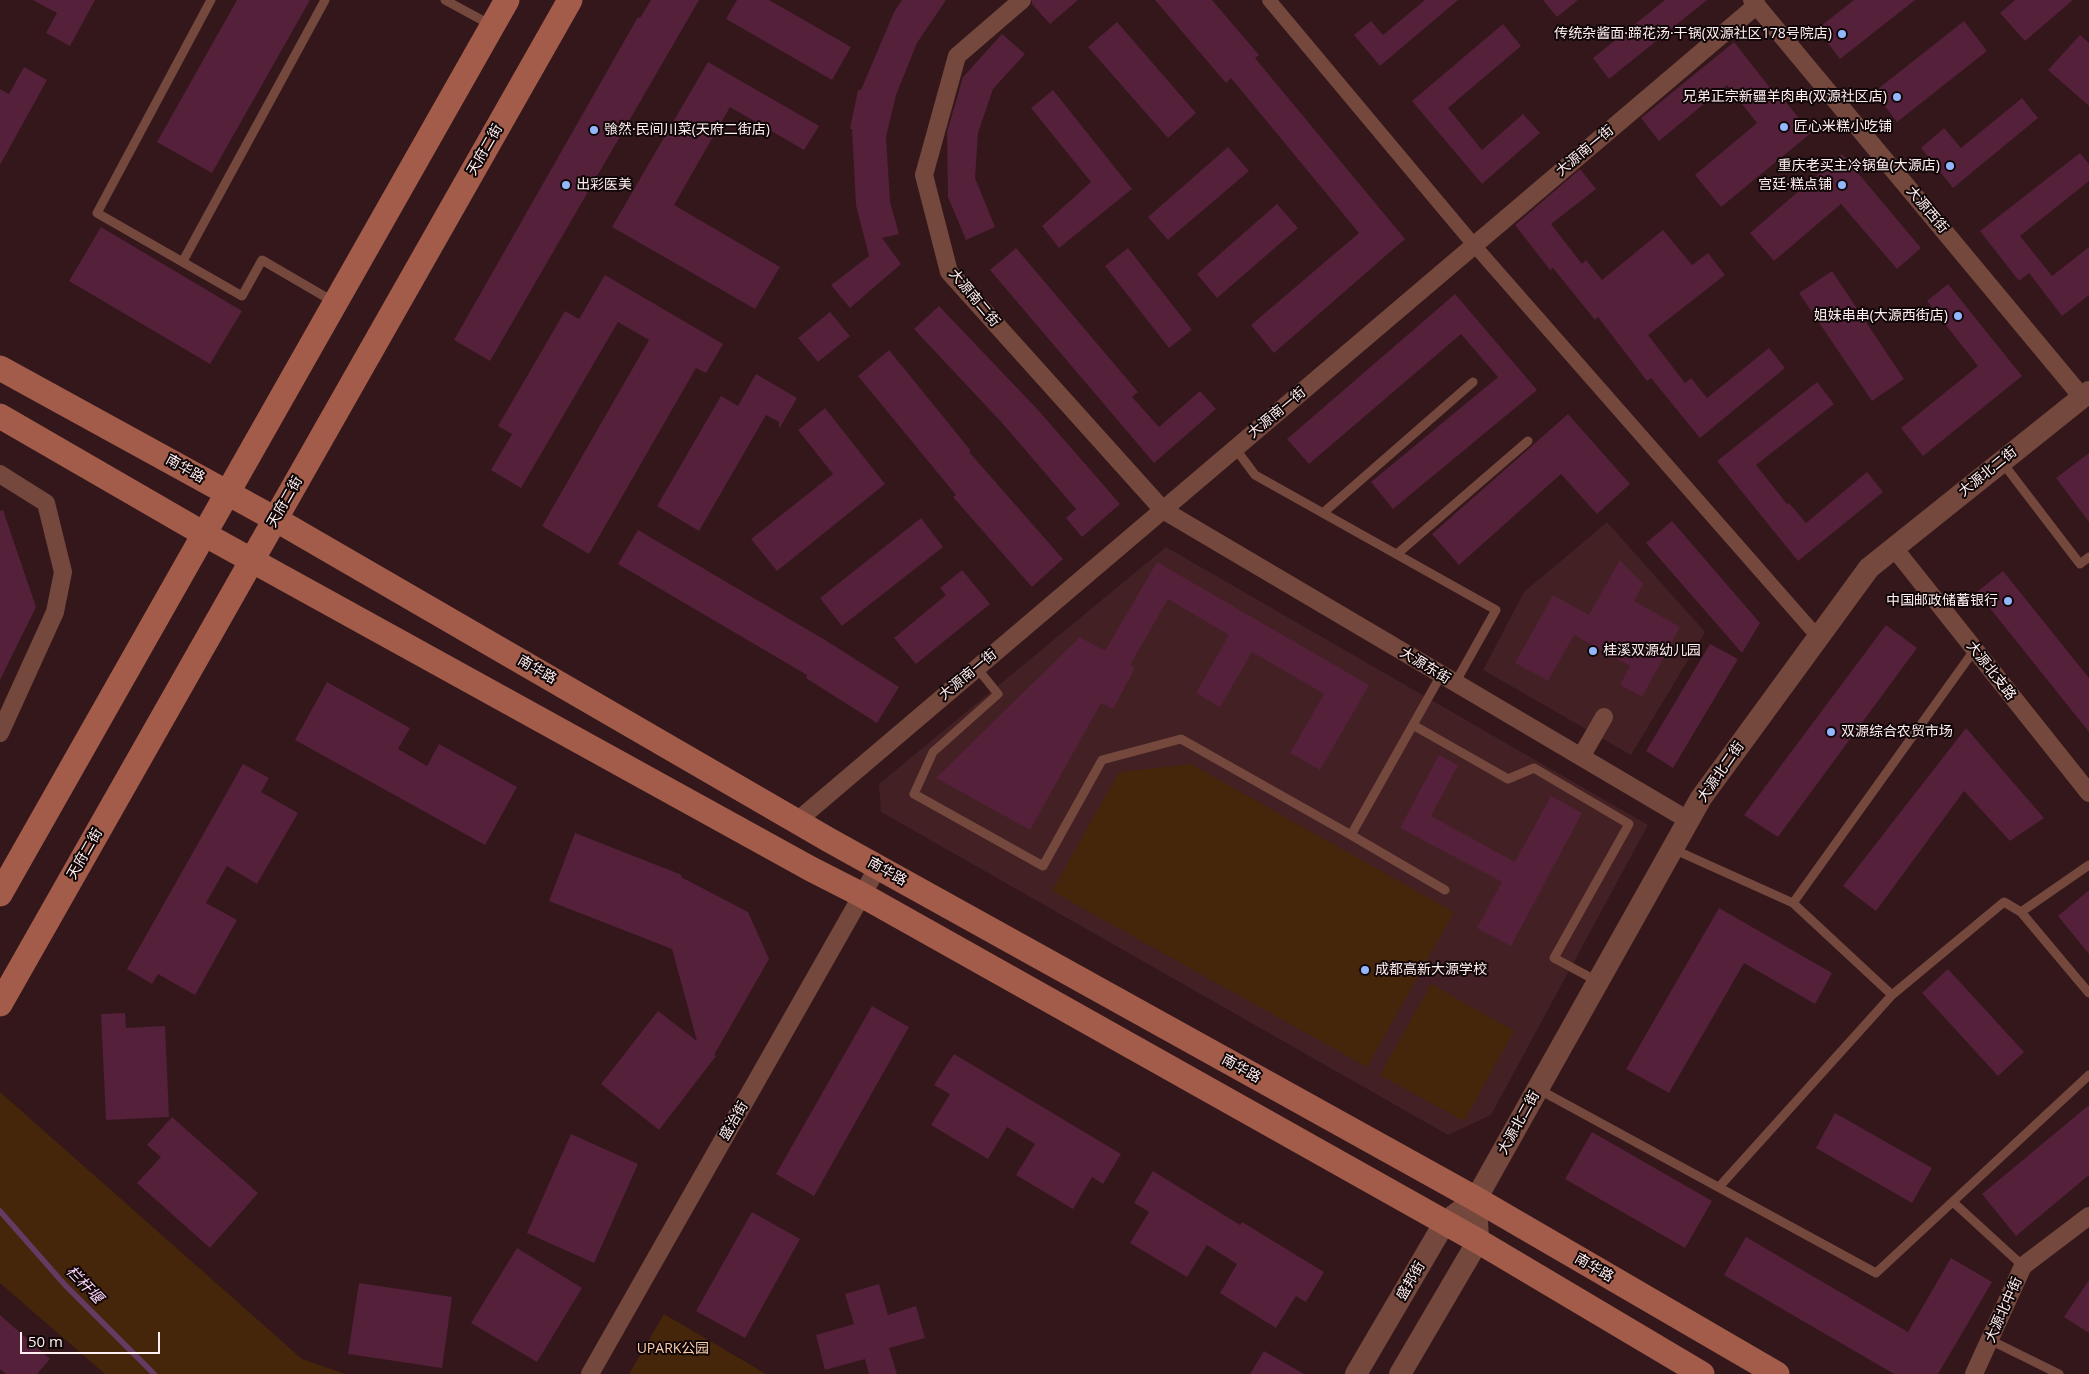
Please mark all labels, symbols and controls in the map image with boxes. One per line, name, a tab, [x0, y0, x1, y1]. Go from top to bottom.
place label: 传统杂酱面·蹄花汤·干锅(双源社区178号院店)	[1554, 26, 1832, 42]
marker: 传统杂酱面·蹄花汤·干锅(双源社区178号院店)	[1836, 28, 1848, 40]
place label: 兄弟正宗新疆羊肉串(双源社区店)	[1683, 89, 1887, 105]
marker: 兄弟正宗新疆羊肉串(双源社区店)	[1891, 91, 1903, 103]
place label: 匠心米糕小吃铺	[1794, 119, 1892, 135]
marker: 匠心米糕小吃铺	[1778, 121, 1790, 133]
street label: 天府二街	[464, 122, 506, 178]
place label: 飸然·民间川菜(天府二街店)	[604, 122, 770, 138]
street label: 大源南一街	[1553, 122, 1617, 180]
marker: 飸然·民间川菜(天府二街店)	[588, 124, 600, 136]
place label: 重庆老买主冷锅鱼(大源店)	[1778, 158, 1940, 174]
marker: 重庆老买主冷锅鱼(大源店)	[1944, 160, 1956, 172]
place label: 出彩医美	[576, 177, 632, 193]
place label: 宫廷·糕点铺	[1758, 177, 1832, 193]
marker: 出彩医美	[560, 179, 572, 191]
marker: 宫廷·糕点铺	[1836, 179, 1848, 191]
street label: 大源西街	[1903, 183, 1951, 237]
street label: 大源南二街	[945, 266, 1003, 330]
place label: 姐妹串串(大源西街店)	[1814, 308, 1948, 324]
marker: 姐妹串串(大源西街店)	[1952, 310, 1964, 322]
street label: 大源南一街	[1245, 384, 1309, 442]
street label: 大源北二街	[1956, 443, 2020, 501]
street label: 南华路	[163, 451, 207, 487]
street label: 天府二街	[264, 474, 306, 530]
place label: 中国邮政储蓄银行	[1886, 593, 1998, 609]
marker: 中国邮政储蓄银行	[2002, 595, 2014, 607]
street label: 大源北支路	[1963, 638, 2019, 704]
place label: 桂溪双源幼儿园	[1603, 643, 1701, 659]
street label: 大源东街	[1397, 644, 1453, 688]
marker: 桂溪双源幼儿园	[1587, 645, 1599, 657]
street label: 大源南一街	[936, 646, 1000, 704]
street label: 南华路	[515, 652, 559, 688]
place label: 双源综合农贸市场	[1841, 724, 1953, 740]
marker: 双源综合农贸市场	[1825, 726, 1837, 738]
street label: 大源北二街	[1694, 739, 1748, 805]
street label: 天府二街	[64, 826, 106, 882]
street label: 南华路	[865, 854, 909, 890]
place label: 成都高新大源学校	[1375, 962, 1487, 978]
marker: 成都高新大源学校	[1359, 964, 1371, 976]
street label: 南华路	[1219, 1051, 1263, 1087]
street label: 大源北二街	[1495, 1088, 1543, 1158]
street label: 盛治街	[716, 1099, 752, 1143]
street label: 南华路	[1572, 1250, 1616, 1286]
street label: 盛邦街	[1393, 1259, 1429, 1303]
water label: 栏杆堰	[62, 1263, 106, 1307]
street label: 大源北中街	[1982, 1275, 2026, 1345]
scale bar	[22, 1322, 162, 1354]
text: 50 m	[28, 1331, 63, 1351]
park label: UPARK公园	[637, 1341, 709, 1357]

